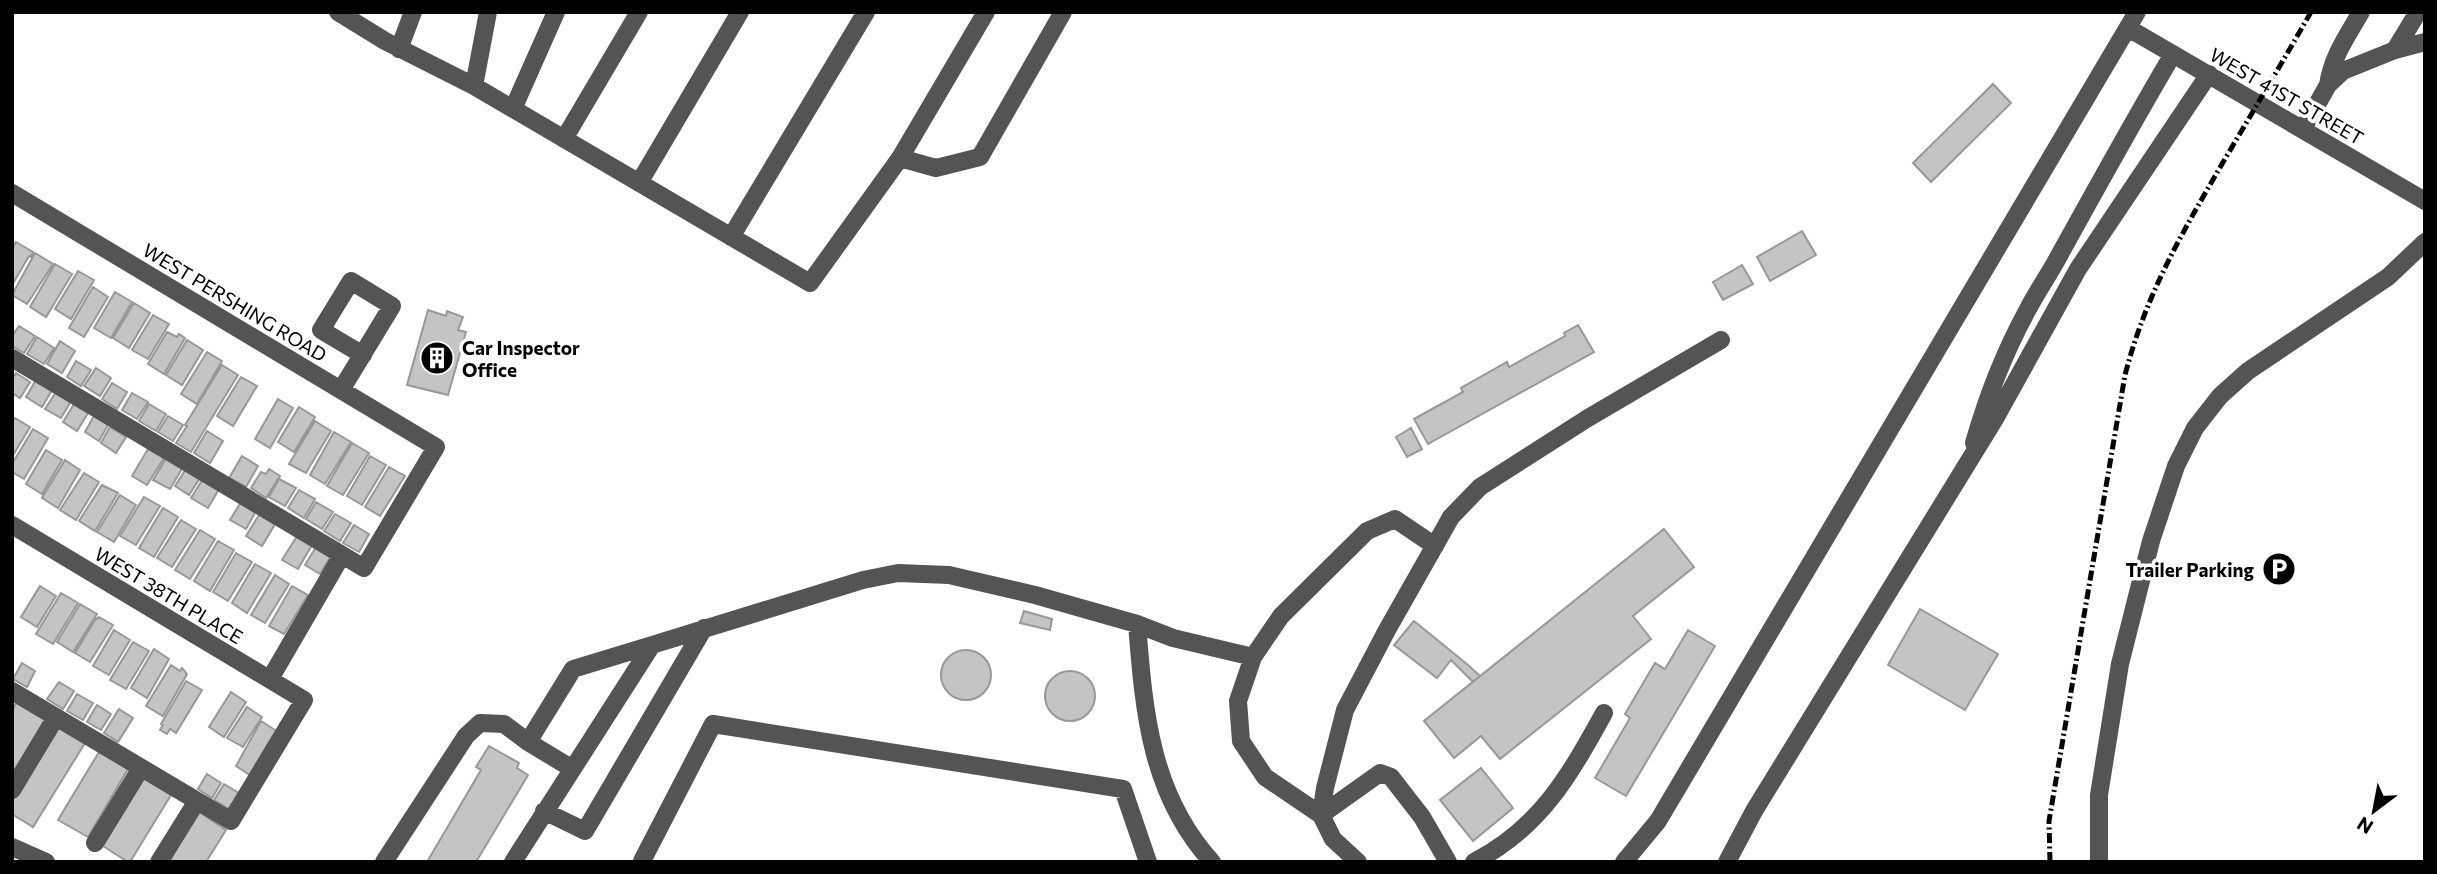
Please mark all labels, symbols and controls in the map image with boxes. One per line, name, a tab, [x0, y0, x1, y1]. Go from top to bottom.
street label: WEST 41ST STREET	[2206, 43, 2368, 149]
street label: WEST PERSHING ROAD	[139, 238, 331, 366]
place label: Car Inspector Office	[462, 336, 580, 381]
building icon: Car Inspector Office	[418, 339, 456, 377]
street label: WEST 38TH PLACE	[91, 542, 247, 648]
parking icon: Trailer Parking	[2260, 550, 2298, 588]
place label: Trailer Parking	[2126, 558, 2255, 581]
north arrow	[2339, 776, 2409, 846]
text: N	[2353, 812, 2377, 839]

